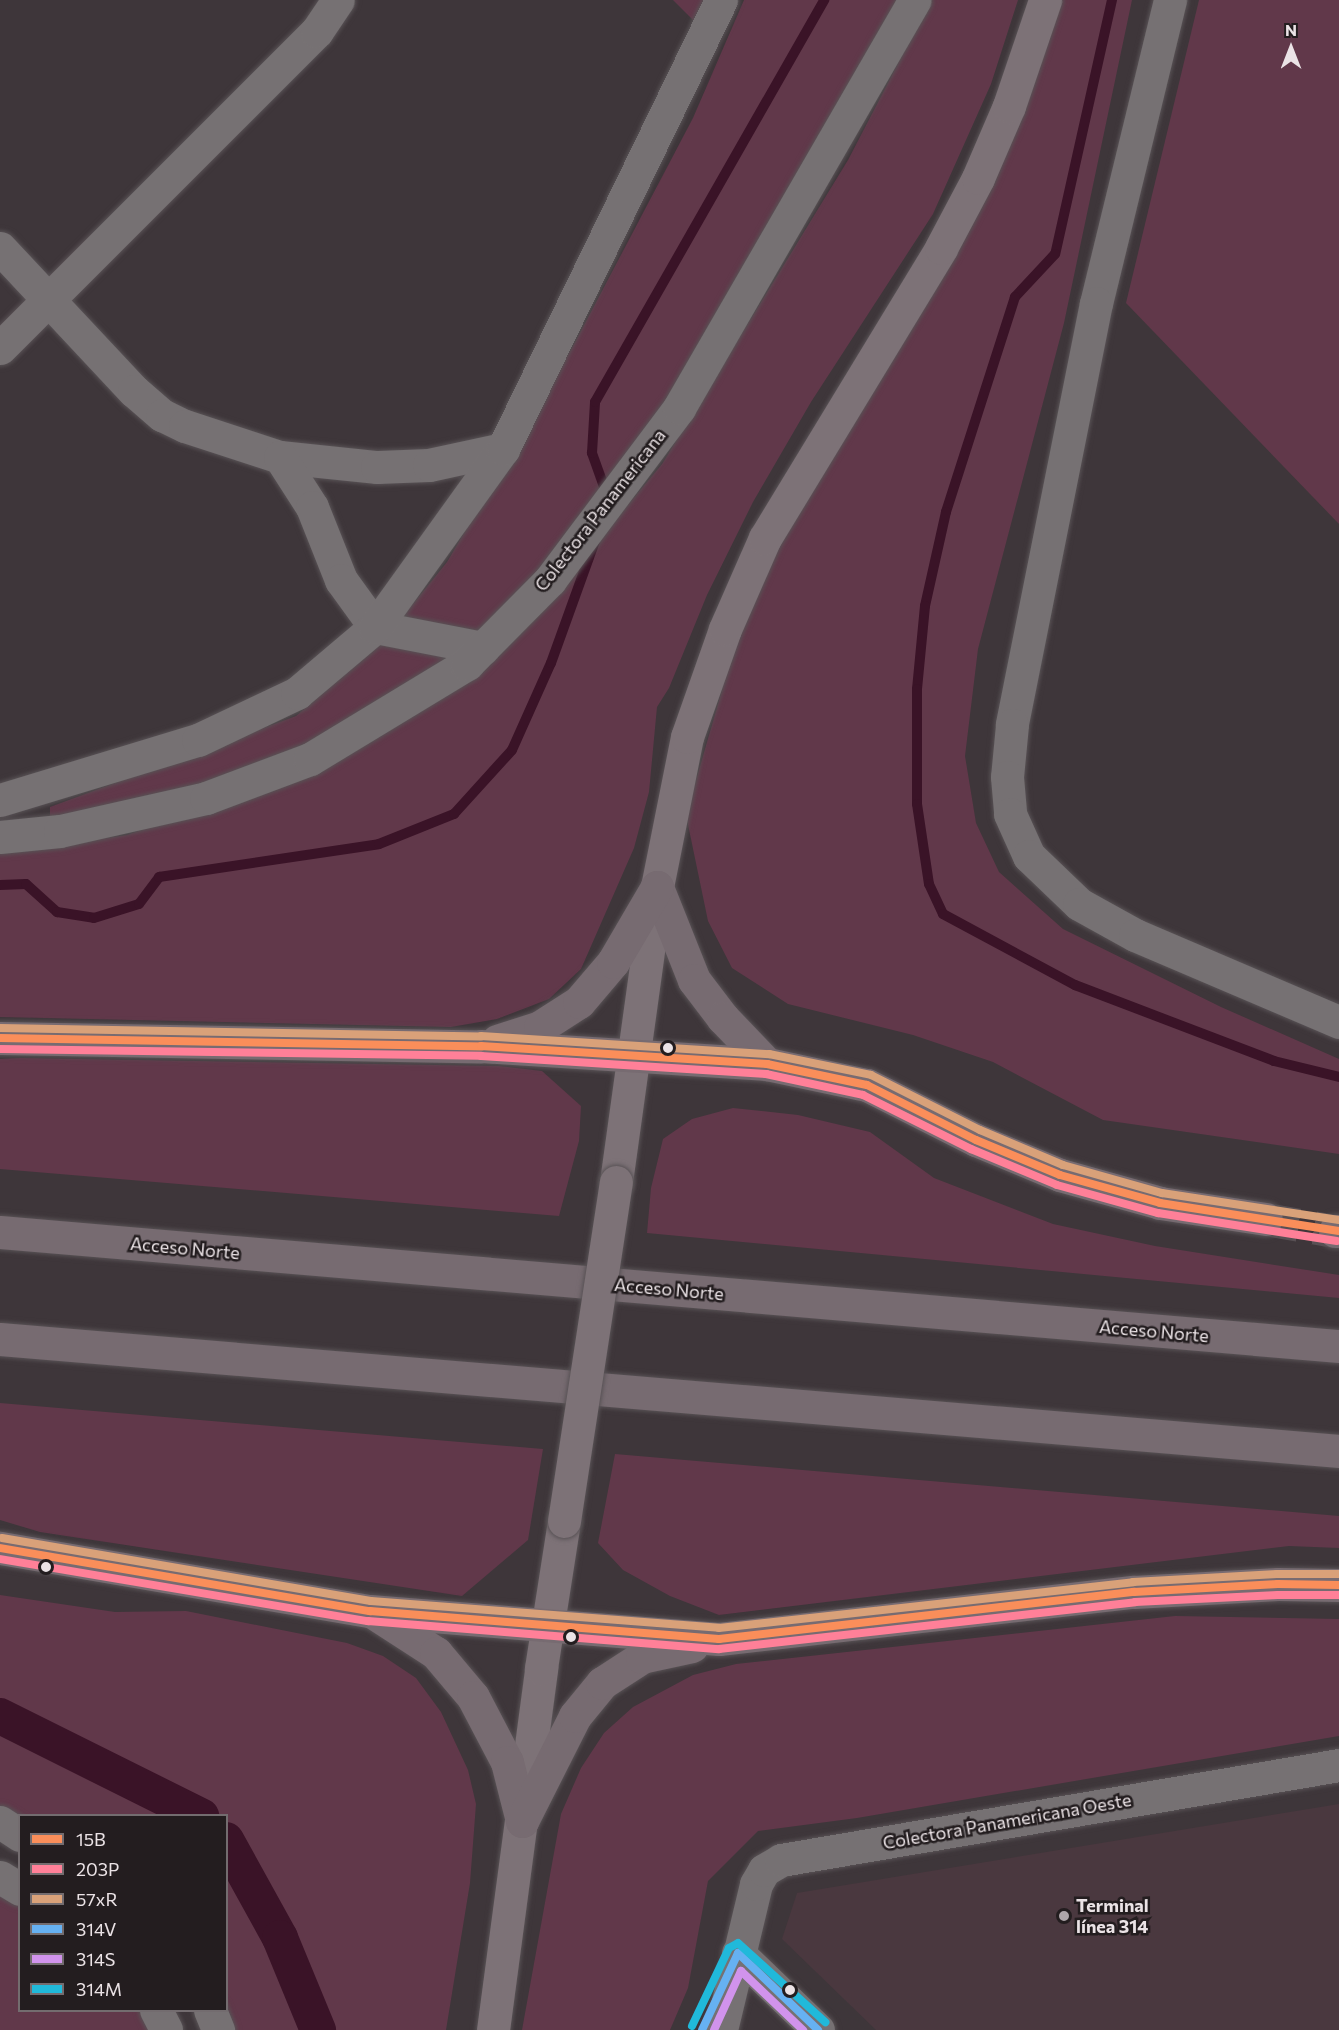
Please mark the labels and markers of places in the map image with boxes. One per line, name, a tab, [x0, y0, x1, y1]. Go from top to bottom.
unlabelled marker	[662, 1042, 674, 1054]
unlabelled marker	[40, 1561, 52, 1573]
unlabelled marker	[565, 1631, 577, 1643]
place label: Terminal línea 314	[1076, 1895, 1149, 1938]
marker: Terminal línea 314	[1057, 1909, 1071, 1923]
unlabelled marker	[784, 1984, 796, 1996]

